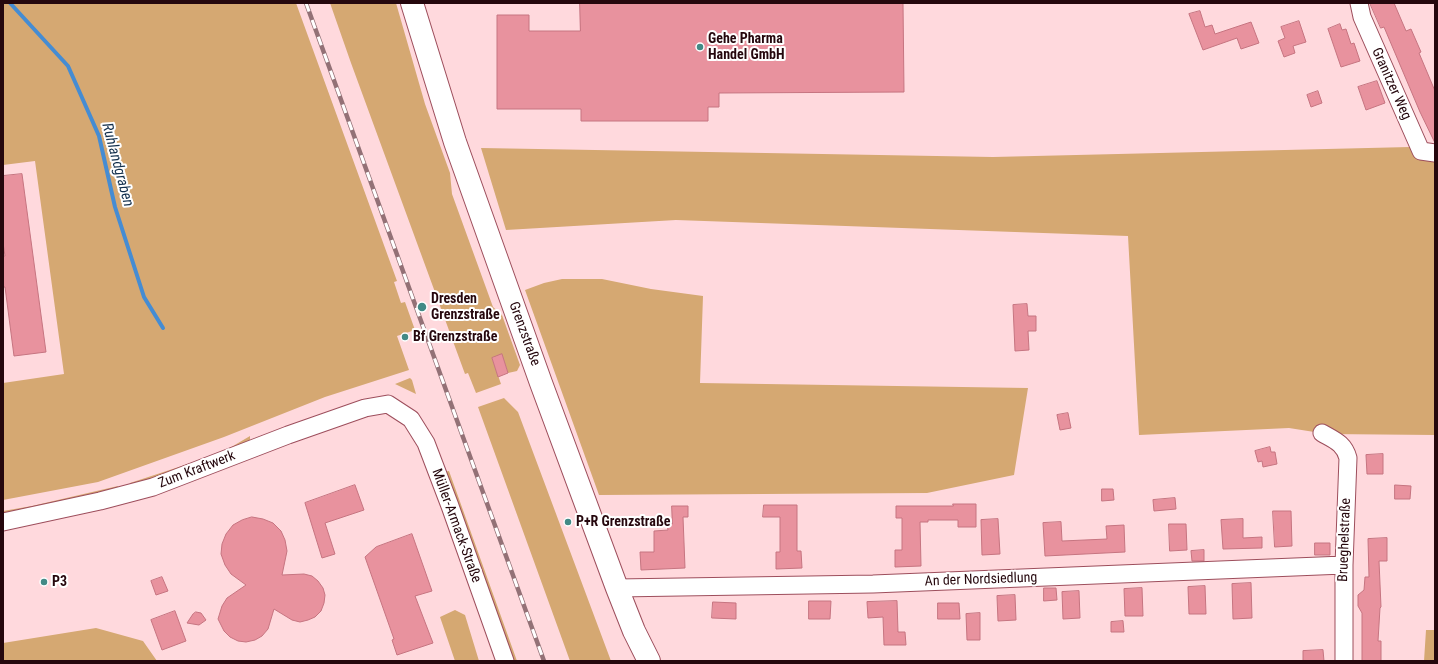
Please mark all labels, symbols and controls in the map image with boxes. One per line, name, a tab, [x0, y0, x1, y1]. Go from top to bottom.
place label: Gehe Pharma Handel GmbH	[708, 31, 785, 64]
marker: Gehe Pharma Handel GmbH	[695, 42, 705, 52]
street label: Granitzer Weg	[1368, 45, 1414, 123]
water label: Ruhlandgraben	[97, 121, 137, 209]
place label: Dresden Grenzstraße	[431, 291, 500, 324]
street label: Grenzstraße	[505, 300, 543, 368]
marker: Dresden Grenzstraße	[416, 301, 428, 313]
place label: Bf Grenzstraße	[413, 329, 497, 345]
marker: Bf Grenzstraße	[400, 332, 410, 342]
street label: Zum Kraftwerk	[156, 448, 238, 492]
street label: Müller-Armack-Straße	[428, 467, 484, 585]
street label: Brueghelstraße	[1335, 498, 1355, 582]
place label: P+R Grenzstraße	[576, 514, 670, 530]
marker: P+R Grenzstraße	[563, 517, 573, 527]
street label: An der Nordsiedlung	[924, 570, 1038, 590]
place label: P3	[52, 574, 67, 590]
marker: P3	[39, 577, 49, 587]

